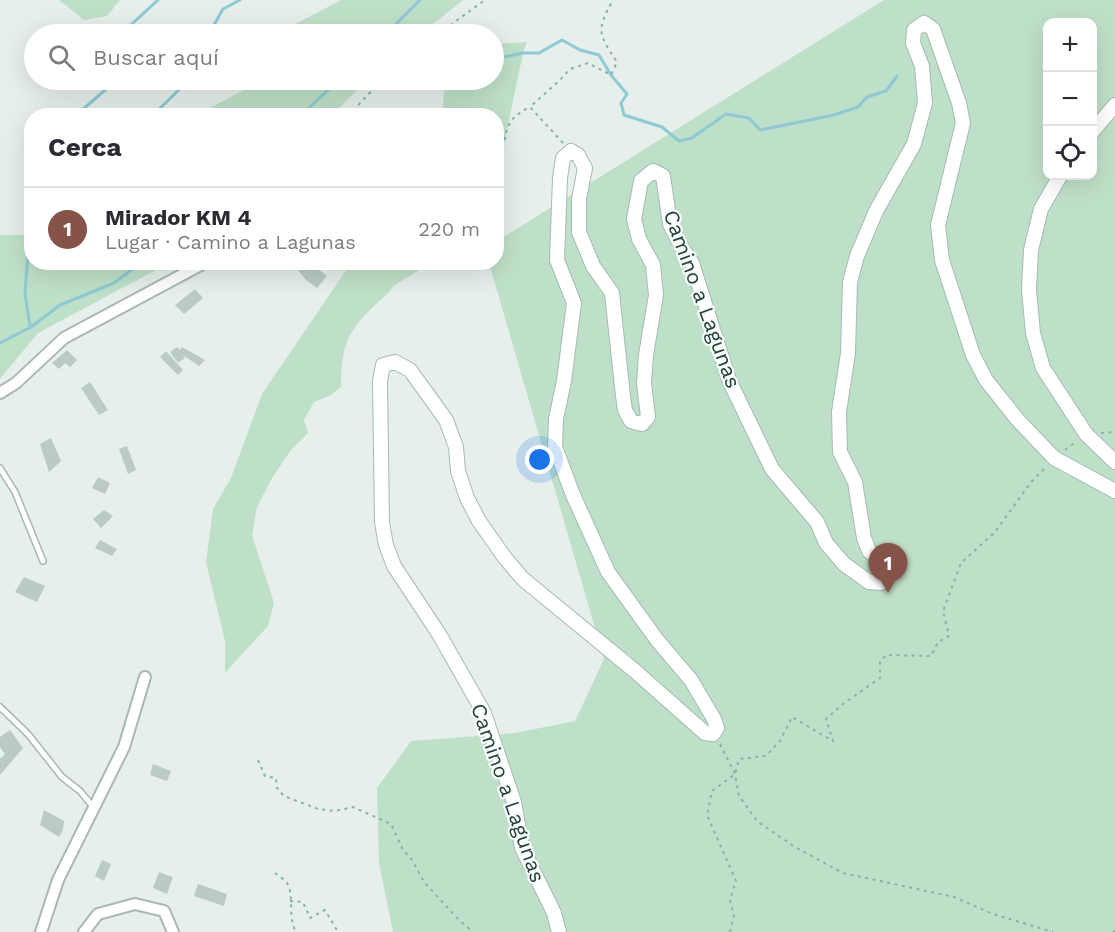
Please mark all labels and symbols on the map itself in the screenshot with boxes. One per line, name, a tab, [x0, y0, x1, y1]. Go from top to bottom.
street label: Camino a Lagunas	[659, 206, 746, 391]
your location	[525, 445, 554, 474]
pin: 1	[868, 544, 908, 593]
street label: Camino a Lagunas	[466, 700, 551, 886]

